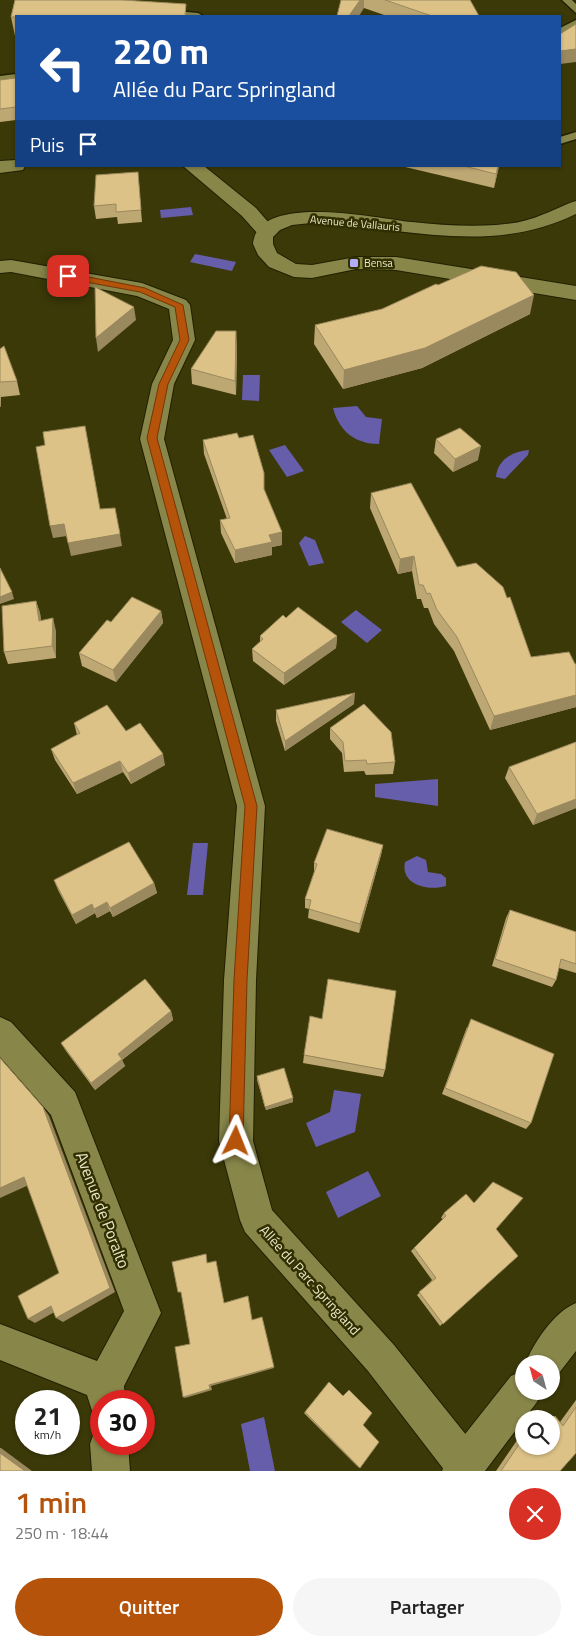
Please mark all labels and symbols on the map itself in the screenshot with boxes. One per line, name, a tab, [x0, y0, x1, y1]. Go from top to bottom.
street label: Avenue de Vallauris	[309, 211, 401, 235]
pin	[47, 255, 89, 297]
place label: Bensa	[364, 255, 393, 271]
marker: Bensa	[348, 257, 360, 269]
position arrow	[209, 1114, 261, 1166]
street label: Avenue de Poralto	[70, 1148, 136, 1272]
street label: Allée du Parc Springland	[255, 1220, 366, 1339]
north arrow	[515, 1355, 560, 1400]
speed limit sign: 30	[90, 1390, 155, 1455]

